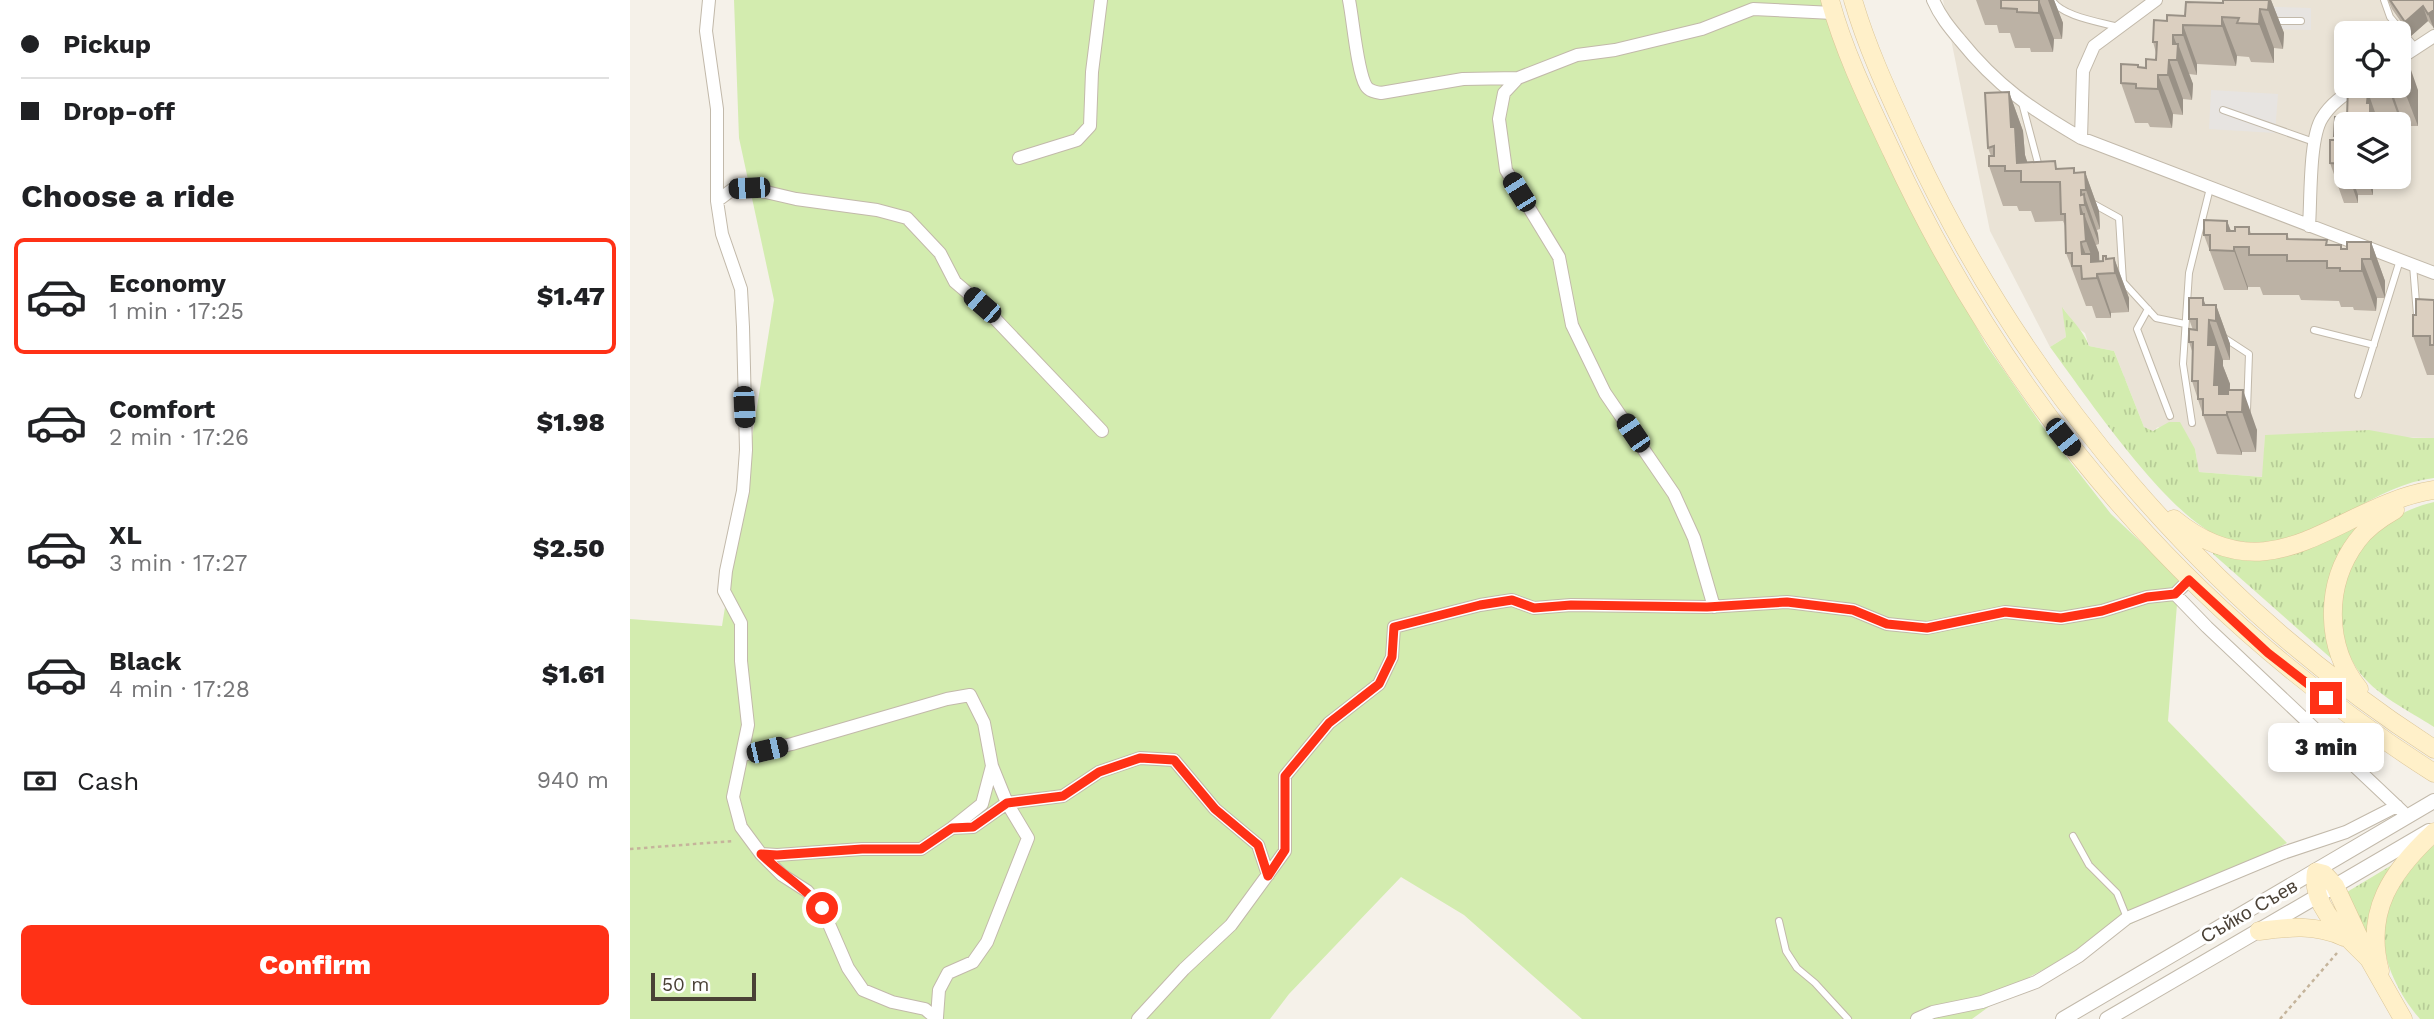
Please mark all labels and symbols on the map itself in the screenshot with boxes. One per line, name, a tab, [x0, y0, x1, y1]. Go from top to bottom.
car	[1499, 169, 1540, 215]
car	[728, 176, 771, 200]
car	[960, 283, 1005, 327]
car	[733, 385, 756, 429]
car	[1613, 410, 1654, 456]
car	[2042, 414, 2085, 460]
route end	[2310, 682, 2342, 714]
callout: 3 min	[2268, 722, 2384, 772]
car	[745, 735, 790, 765]
street label: Съйко Съев	[2196, 874, 2302, 948]
route start	[806, 892, 838, 924]
scale bar	[651, 970, 756, 1002]

